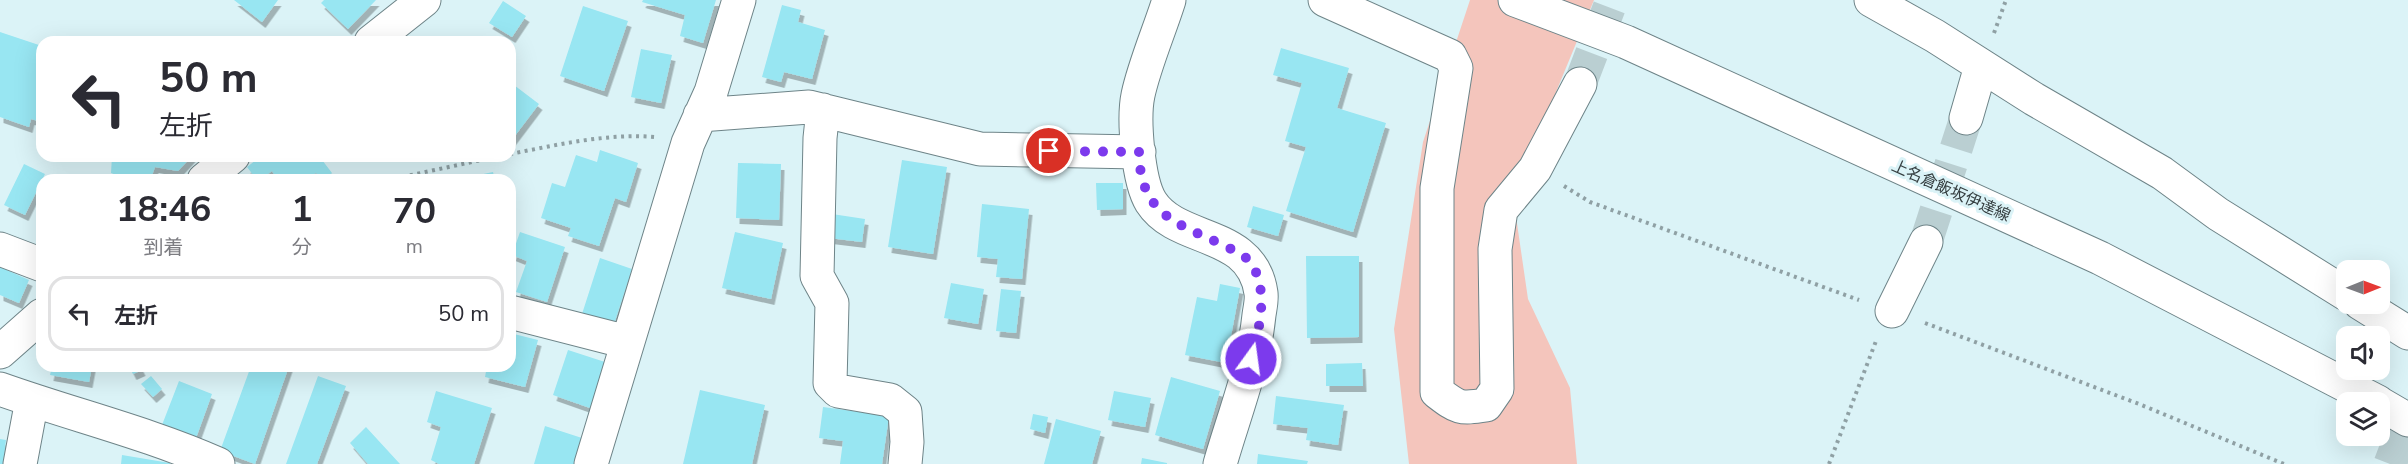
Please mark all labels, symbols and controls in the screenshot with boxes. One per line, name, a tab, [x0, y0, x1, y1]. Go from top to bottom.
text: 50 m	[159, 50, 258, 107]
icon: left	[60, 60, 138, 138]
text: 左折	[159, 108, 213, 145]
pin	[1023, 125, 1074, 176]
icon: arrive	[1032, 134, 1065, 167]
street label: 上名倉飯坂伊達線	[1888, 155, 2014, 227]
text: 18:46	[116, 185, 211, 234]
text: 1	[291, 185, 313, 234]
text: 70	[393, 187, 436, 236]
text: m	[406, 233, 423, 260]
text: 到着	[144, 234, 184, 261]
text: 分	[292, 234, 312, 261]
north arrow	[2336, 260, 2390, 314]
map controls	[2336, 260, 2390, 446]
icon: left	[63, 297, 96, 330]
text: 50 m	[438, 299, 489, 329]
text: 左折	[114, 301, 158, 331]
button: sound	[2336, 326, 2390, 380]
position arrow	[1219, 327, 1283, 391]
button: layers	[2336, 392, 2390, 446]

